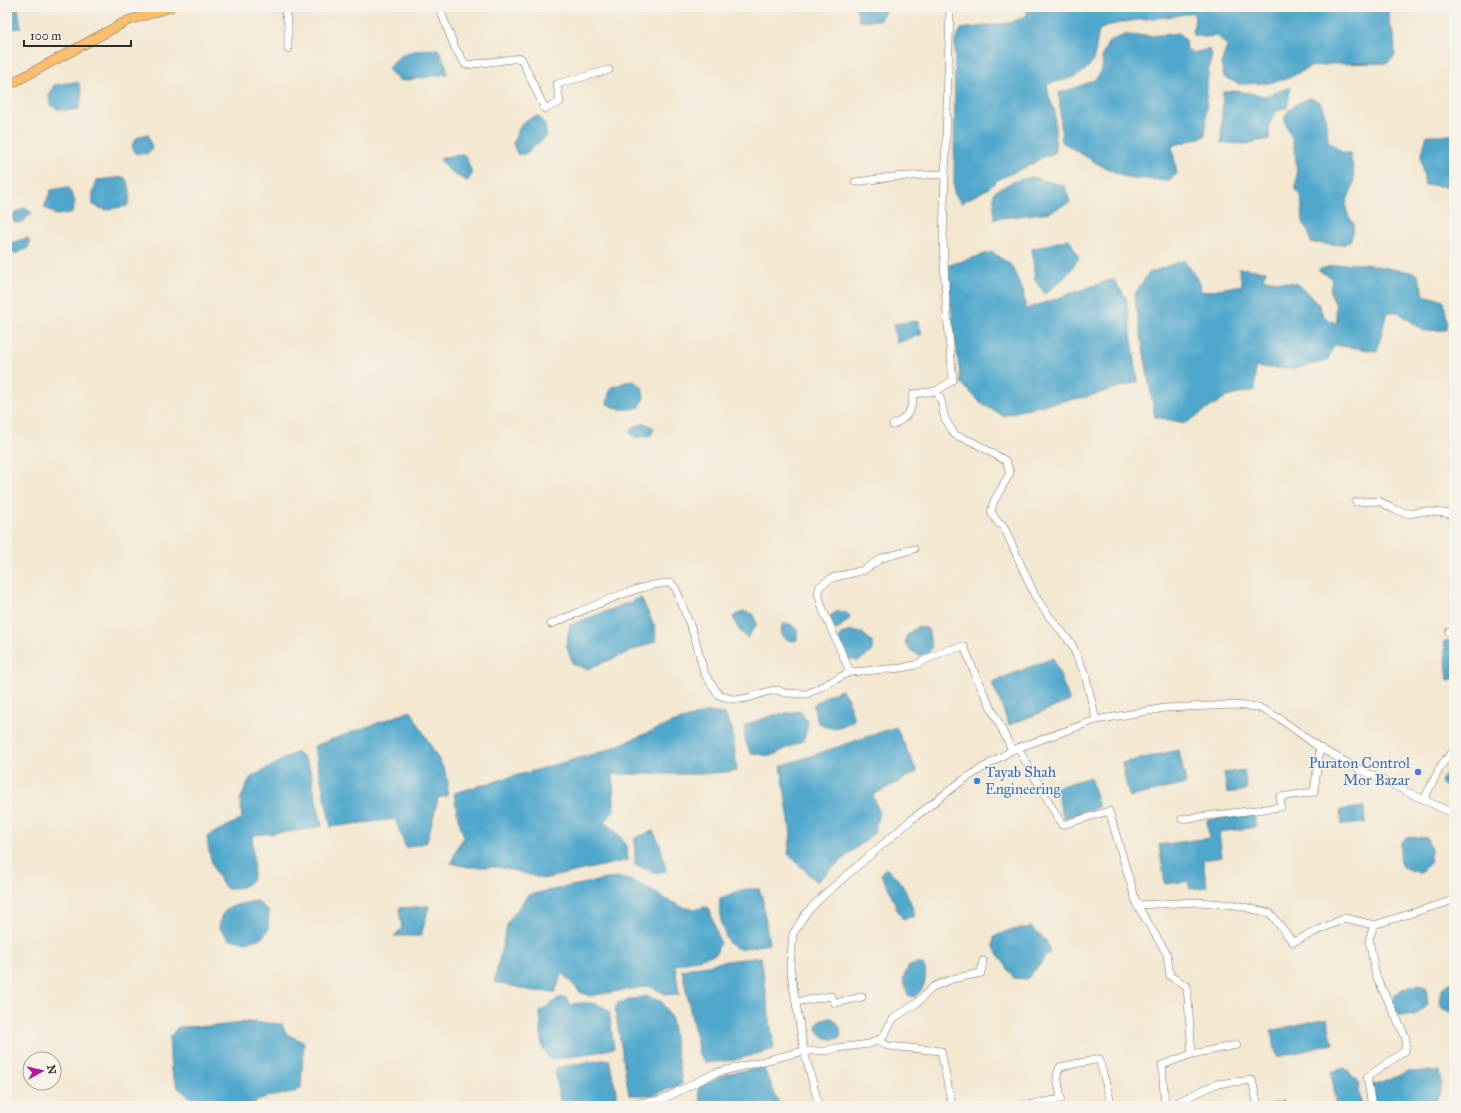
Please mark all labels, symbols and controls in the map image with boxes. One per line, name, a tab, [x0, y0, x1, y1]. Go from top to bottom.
scale bar	[24, 22, 131, 48]
text: 100 m	[30, 29, 61, 43]
place label: Puraton Control Mor Bazar	[1309, 754, 1411, 789]
place label: Tayab Shah Engineering	[985, 763, 1061, 798]
marker: Puraton Control Mor Bazar	[1413, 767, 1423, 777]
marker: Tayab Shah Engineering	[972, 776, 982, 786]
north arrow	[22, 1051, 62, 1091]
text: N	[44, 1064, 59, 1076]

